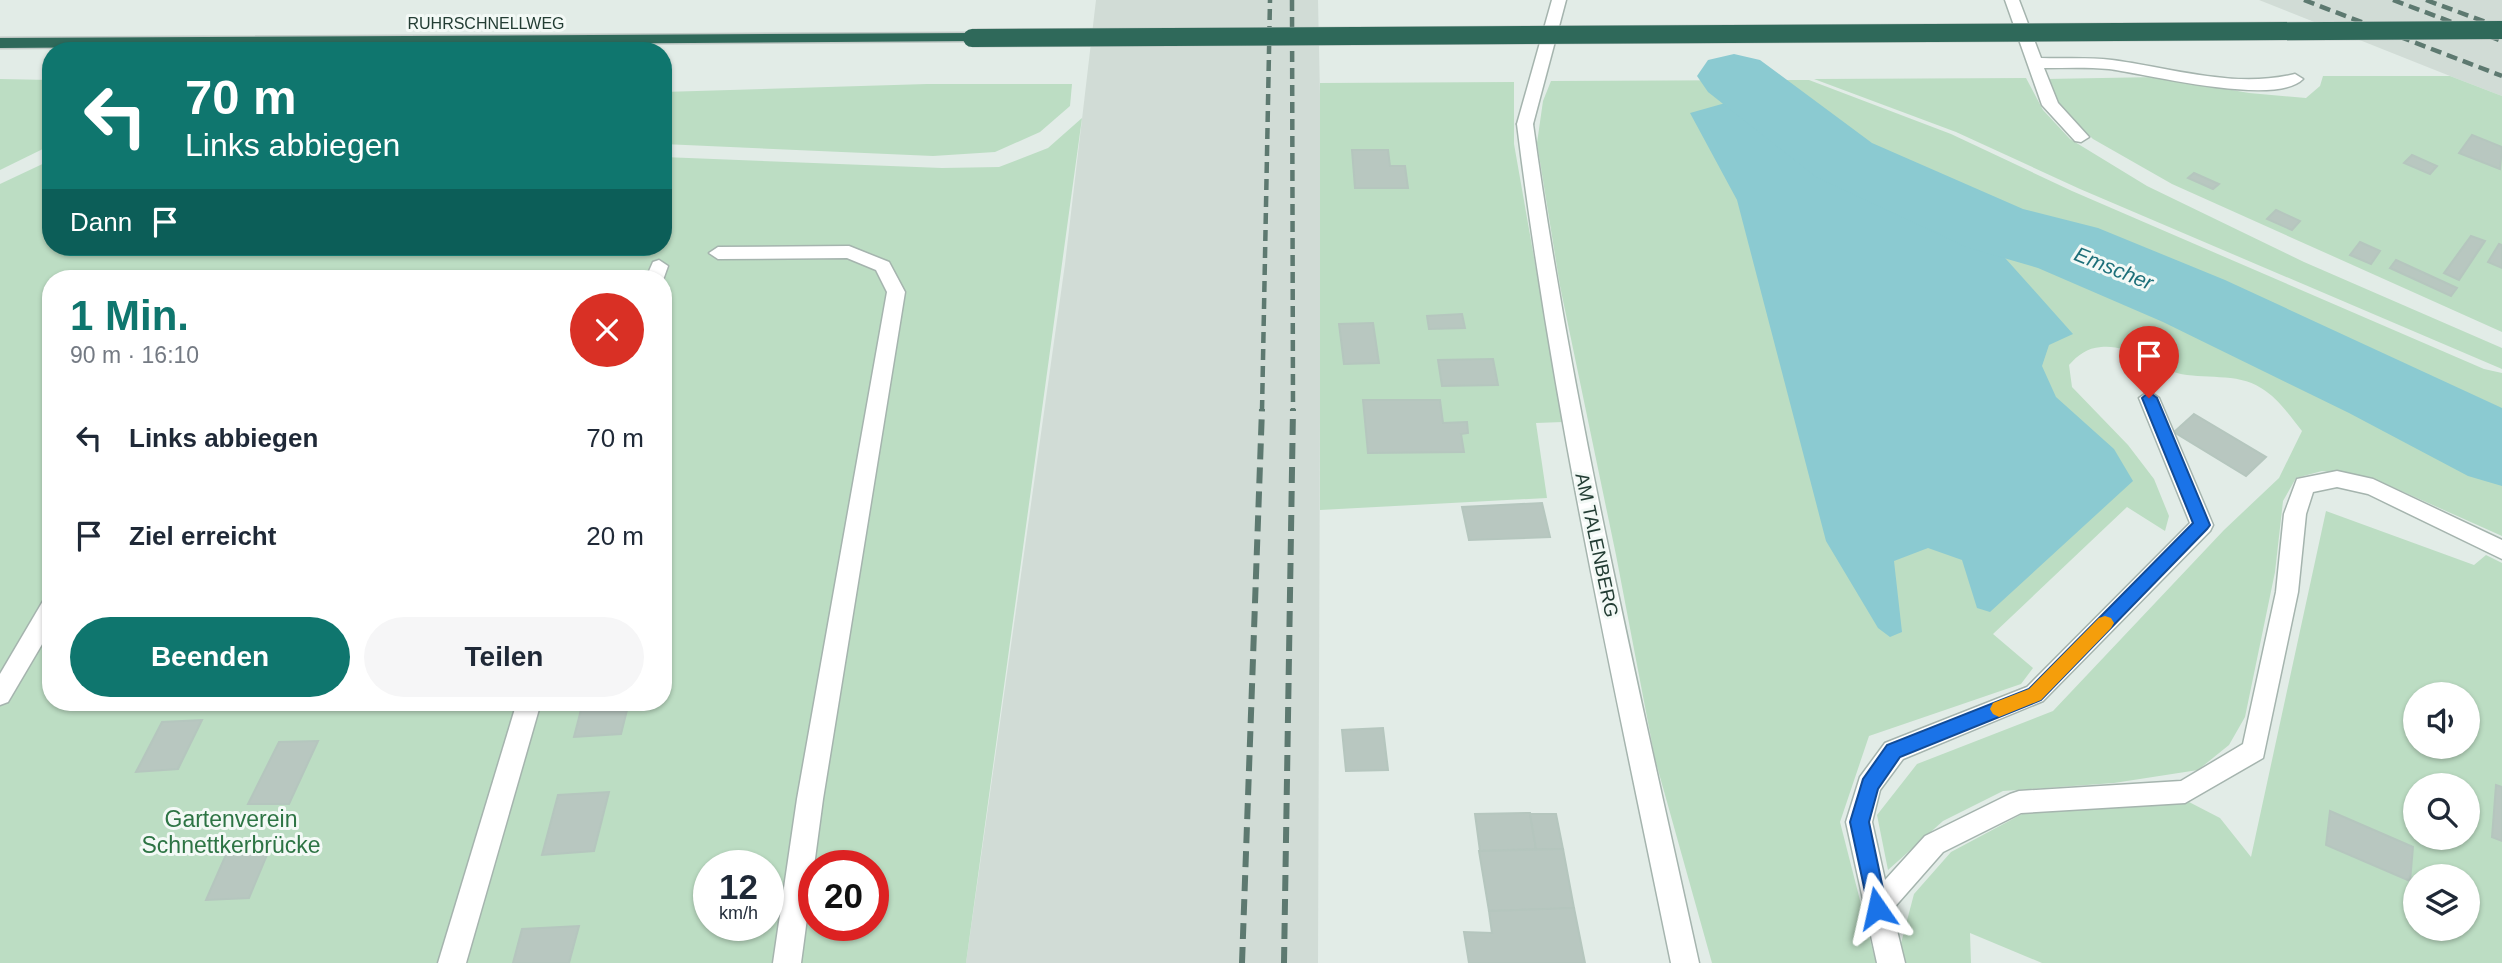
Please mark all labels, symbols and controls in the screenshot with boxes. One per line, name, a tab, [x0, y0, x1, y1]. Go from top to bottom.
street label: RUHRSCHNELLWEG	[407, 15, 565, 32]
icon: left	[70, 70, 161, 161]
text: 70 m	[185, 70, 297, 124]
text: Links abbiegen	[185, 127, 400, 163]
icon: arrive	[146, 203, 184, 241]
text: Dann	[70, 207, 132, 237]
water label: Emscher	[2071, 242, 2158, 295]
text: 1 Min.	[70, 292, 189, 339]
button: close	[570, 293, 644, 367]
pin	[2119, 326, 2179, 398]
icon: arrive	[2130, 337, 2168, 375]
text: 90 m · 16:10	[70, 342, 199, 368]
icon: left	[70, 419, 108, 457]
text: Links abbiegen	[129, 423, 318, 453]
text: 70 m	[586, 423, 644, 453]
street label: AM TALENBERG	[1571, 471, 1623, 619]
icon: arrive	[70, 517, 108, 555]
text: Ziel erreicht	[129, 521, 276, 551]
text: 20 m	[586, 521, 644, 551]
button: Beenden	[70, 617, 350, 697]
button: Teilen	[364, 617, 644, 697]
map controls	[2403, 682, 2480, 941]
button: sound	[2403, 682, 2480, 759]
button: search	[2403, 773, 2480, 850]
park label: Gartenverein Schnettkerbrücke	[142, 806, 320, 858]
speed limit sign: 20	[798, 850, 889, 941]
button: layers	[2403, 864, 2480, 941]
text: 12	[719, 867, 758, 906]
position arrow	[1840, 871, 1914, 945]
text: km/h	[719, 903, 758, 923]

